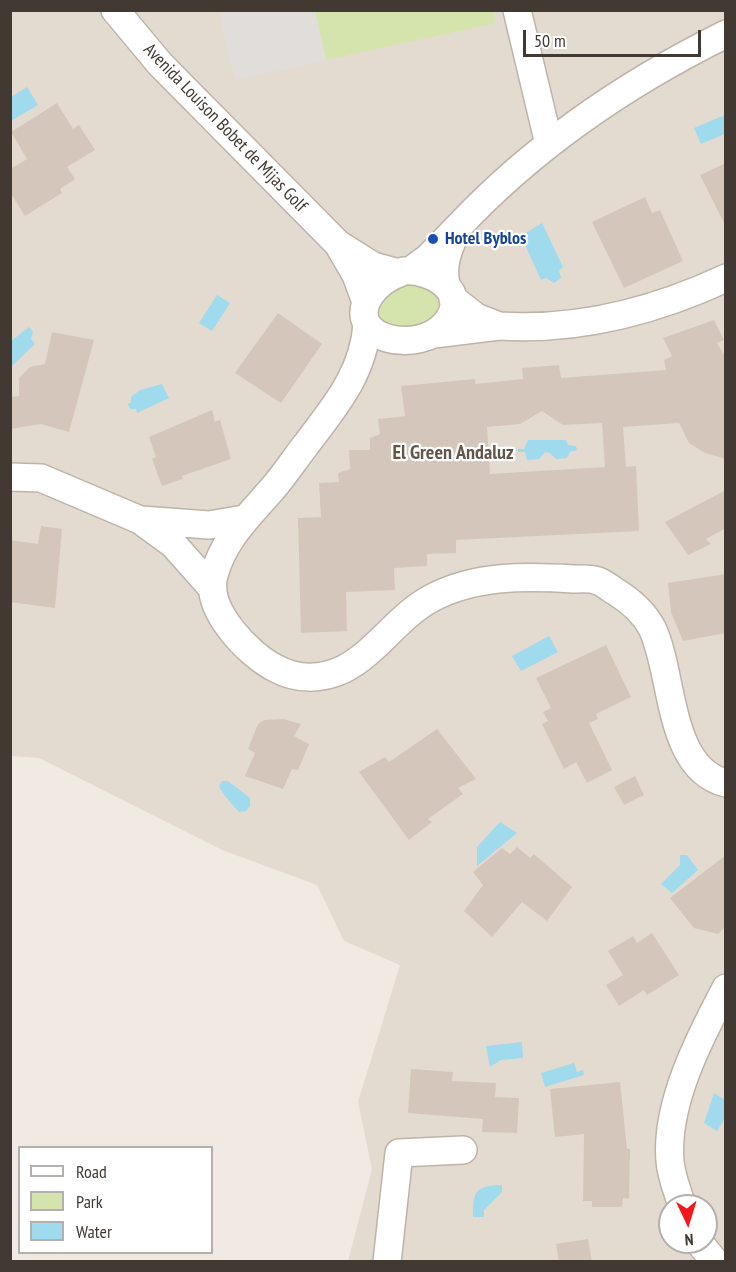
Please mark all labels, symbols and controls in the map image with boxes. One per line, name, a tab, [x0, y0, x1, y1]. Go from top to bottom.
scale bar	[526, 18, 704, 56]
text: 50 m	[534, 29, 566, 52]
street label: Avenida Louison Bobet de Mijas Golf	[139, 39, 311, 217]
place label: Hotel Byblos	[445, 228, 526, 250]
marker: Hotel Byblos	[426, 232, 440, 246]
district label: El Green Andaluz	[392, 441, 514, 465]
legend	[18, 1146, 213, 1254]
text: Road	[76, 1160, 107, 1183]
text: Park	[76, 1190, 103, 1213]
north arrow	[658, 1194, 718, 1254]
text: Water	[76, 1220, 112, 1243]
text: N	[684, 1230, 694, 1250]

